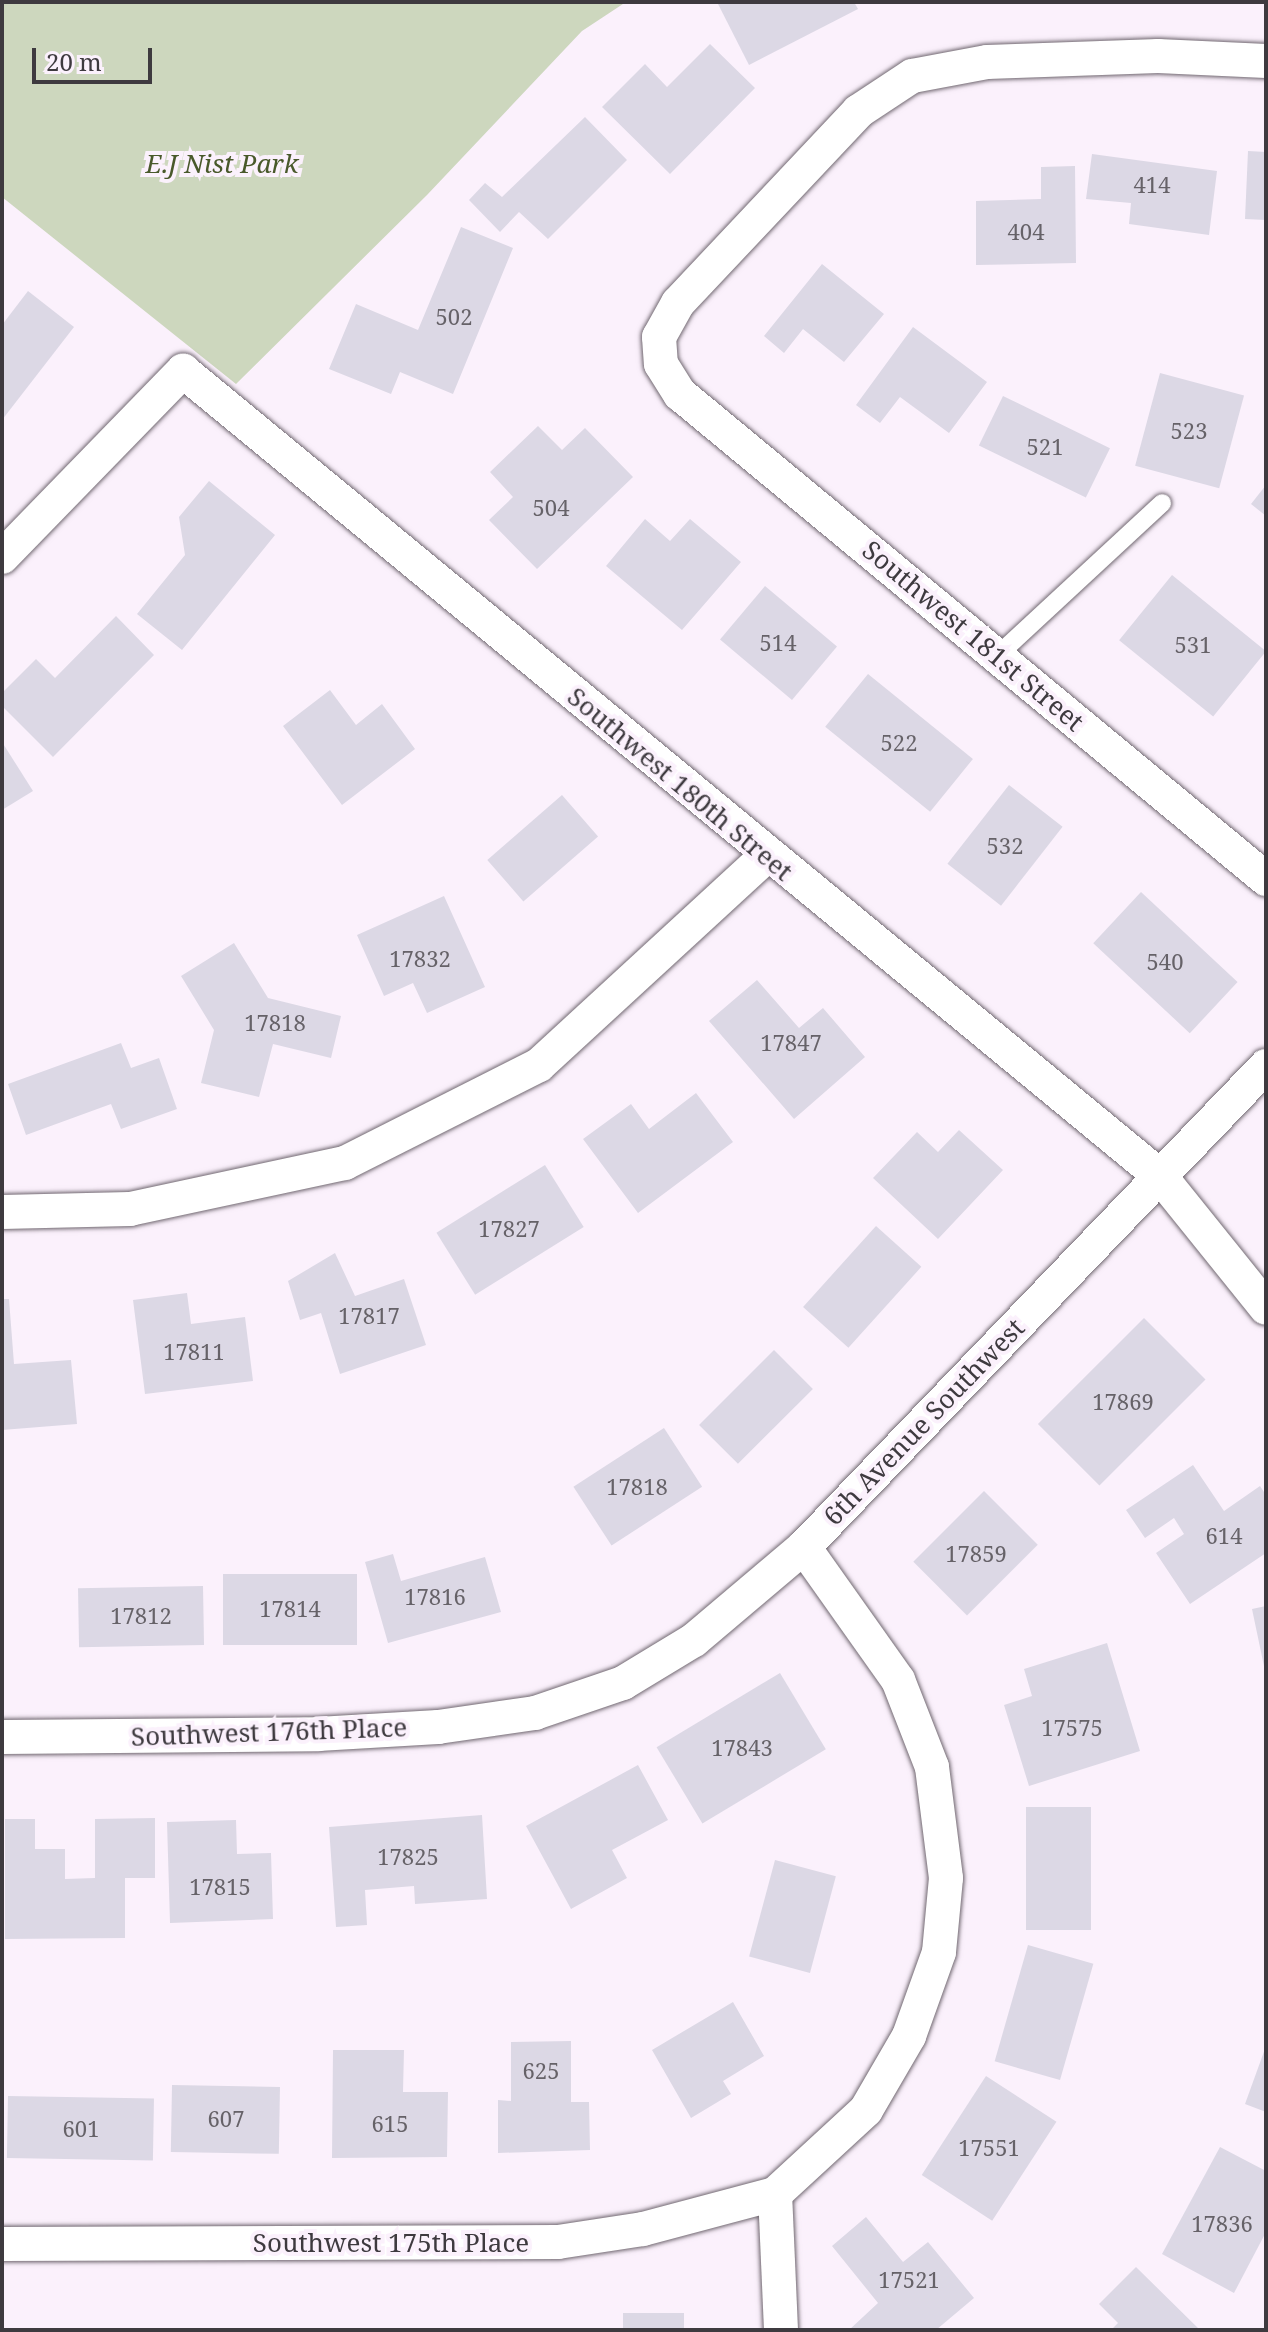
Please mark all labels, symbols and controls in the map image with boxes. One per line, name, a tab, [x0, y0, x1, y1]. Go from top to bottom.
scale bar	[36, 32, 156, 82]
text: 20 m	[46, 45, 102, 78]
park label: E.J Nist Park	[145, 148, 299, 180]
house number: 414	[1134, 172, 1170, 198]
house number: 404	[1008, 219, 1044, 245]
house number: 502	[436, 304, 472, 330]
house number: 523	[1171, 418, 1207, 444]
house number: 521	[1027, 434, 1063, 460]
house number: 504	[533, 495, 569, 521]
street label: Southwest 181st Street	[856, 534, 1090, 738]
house number: 514	[760, 630, 796, 656]
house number: 531	[1175, 632, 1211, 658]
street label: Southwest 180th Street	[561, 681, 799, 887]
house number: 522	[881, 730, 917, 756]
house number: 532	[987, 833, 1023, 859]
house number: 17832	[389, 946, 451, 972]
house number: 540	[1147, 949, 1183, 975]
house number: 17818	[244, 1010, 306, 1036]
house number: 17847	[760, 1030, 822, 1056]
house number: 17827	[478, 1216, 540, 1242]
house number: 17817	[338, 1303, 400, 1329]
street label: 6th Avenue Southwest	[817, 1312, 1031, 1532]
house number: 17811	[163, 1339, 225, 1365]
house number: 17869	[1092, 1389, 1154, 1415]
house number: 17818	[606, 1474, 668, 1500]
house number: 614	[1206, 1523, 1242, 1549]
house number: 17859	[945, 1541, 1007, 1567]
house number: 17816	[404, 1584, 466, 1610]
house number: 17814	[259, 1596, 321, 1622]
house number: 17812	[110, 1603, 172, 1629]
street label: Southwest 176th Place	[130, 1712, 408, 1752]
house number: 17575	[1041, 1715, 1103, 1741]
house number: 17843	[711, 1735, 773, 1761]
house number: 17825	[377, 1844, 439, 1870]
house number: 17815	[189, 1874, 251, 1900]
house number: 625	[523, 2058, 559, 2084]
house number: 607	[208, 2106, 244, 2132]
house number: 615	[372, 2111, 408, 2137]
house number: 601	[63, 2116, 99, 2142]
house number: 17551	[958, 2135, 1020, 2161]
house number: 17836	[1191, 2211, 1253, 2237]
street label: Southwest 175th Place	[253, 2227, 529, 2259]
house number: 17521	[878, 2267, 940, 2293]

